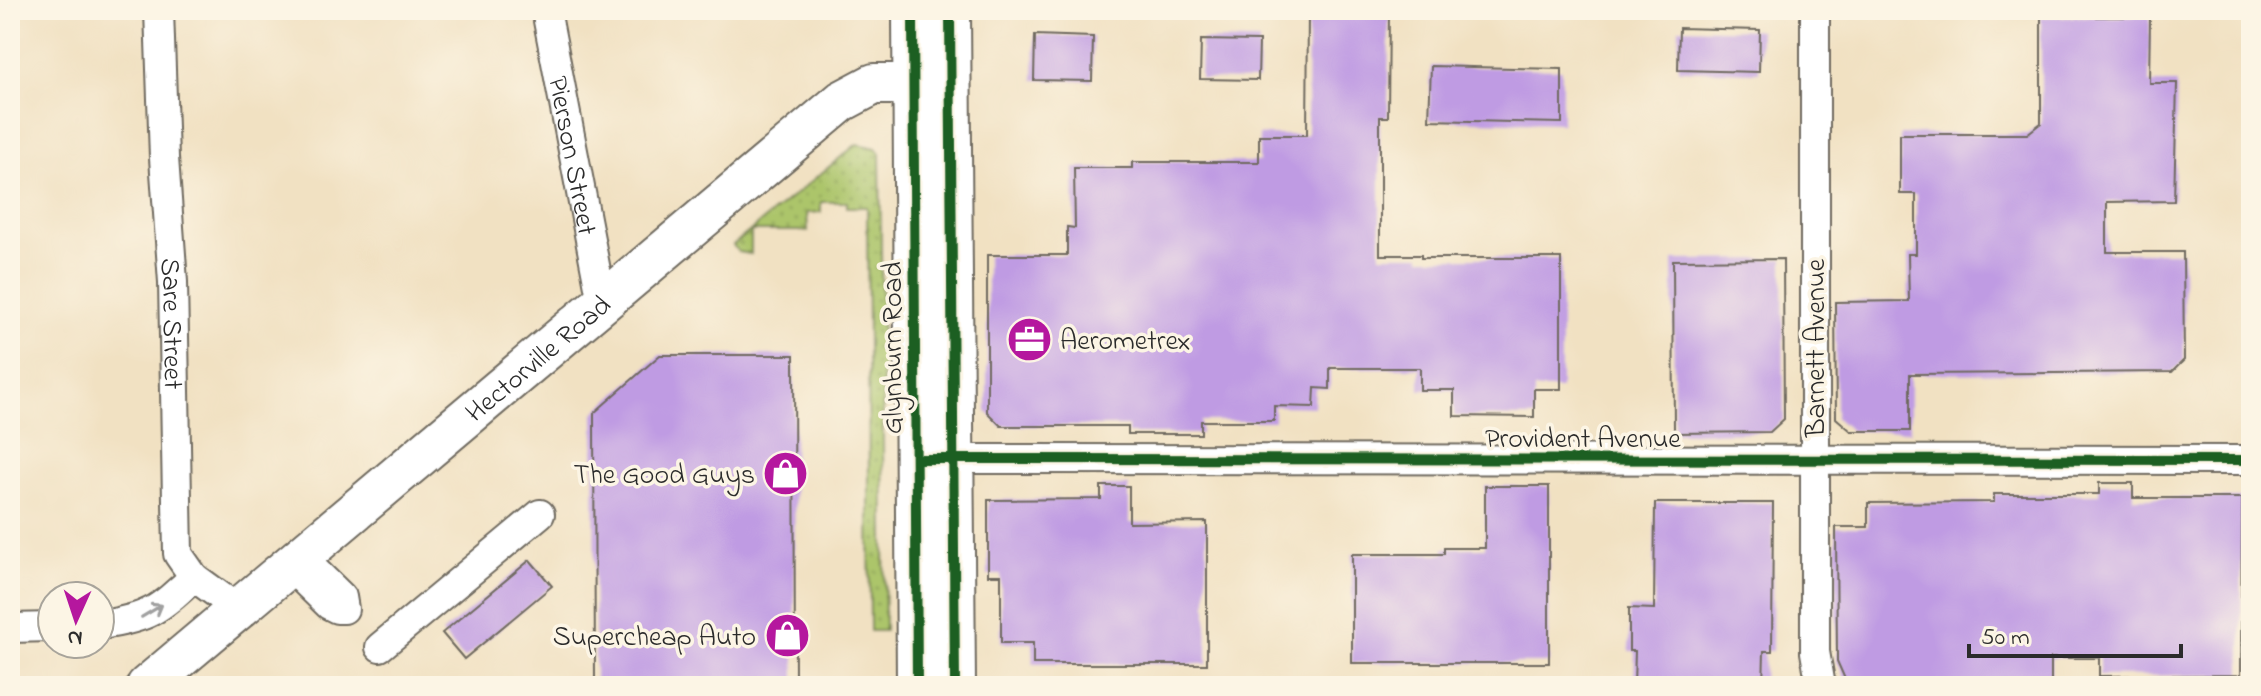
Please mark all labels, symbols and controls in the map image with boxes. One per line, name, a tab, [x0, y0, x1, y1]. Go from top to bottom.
street label: Pierson Street	[535, 73, 606, 239]
street label: Sare Street	[147, 256, 192, 390]
street label: Barnett Avenue	[1797, 258, 1838, 438]
street label: Glynburn Road	[874, 261, 915, 434]
street label: Hectorville Road	[457, 287, 622, 434]
office icon: Aerometrex	[1005, 315, 1053, 363]
place label: Aerometrex	[1060, 322, 1190, 363]
street label: Provident Avenue	[1485, 420, 1681, 461]
shop icon: The Good Guys	[762, 449, 810, 497]
place label: The Good Guys	[573, 456, 755, 497]
north arrow	[36, 580, 116, 660]
one-way arrow	[140, 602, 163, 618]
scale bar	[1969, 608, 2181, 658]
shop icon: Supercheap Auto	[763, 611, 811, 659]
place label: Supercheap Auto	[553, 618, 756, 659]
text: N	[67, 621, 83, 653]
text: 50 m	[1981, 621, 2030, 656]

